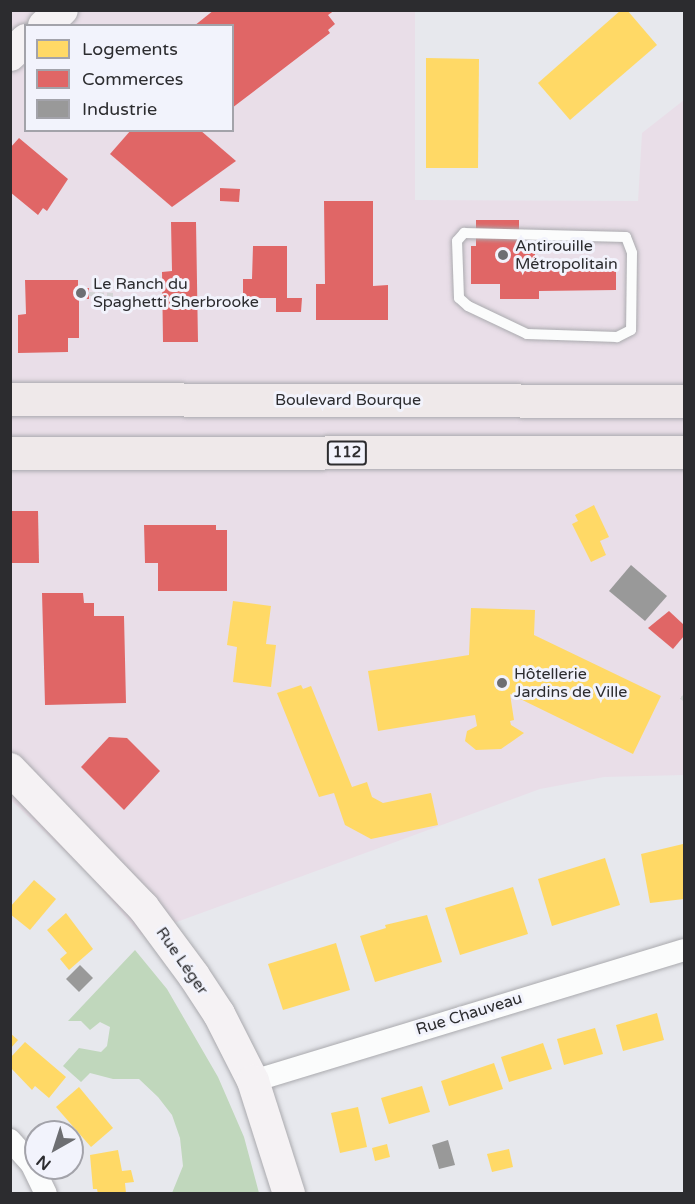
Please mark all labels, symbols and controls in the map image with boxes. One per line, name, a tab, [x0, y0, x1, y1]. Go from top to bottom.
legend	[24, 24, 234, 132]
text: Logements	[82, 38, 178, 60]
text: Commerces	[82, 68, 183, 90]
text: Industrie	[82, 98, 157, 120]
place label: Antirouille Métropolitain	[515, 236, 618, 274]
marker: Antirouille Métropolitain	[496, 248, 510, 262]
place label: Le Ranch du Spaghetti Sherbrooke	[93, 274, 259, 312]
marker: Le Ranch du Spaghetti Sherbrooke	[74, 286, 88, 300]
street label: Boulevard Bourque	[275, 390, 421, 410]
road number: 112	[326, 441, 368, 465]
place label: Hôtellerie Jardins de Ville	[514, 664, 627, 702]
marker: Hôtellerie Jardins de Ville	[495, 676, 509, 690]
street label: Rue Léger	[152, 924, 212, 998]
street label: Rue Chauveau	[414, 989, 524, 1039]
north arrow	[24, 1120, 84, 1180]
text: N	[33, 1151, 55, 1174]

